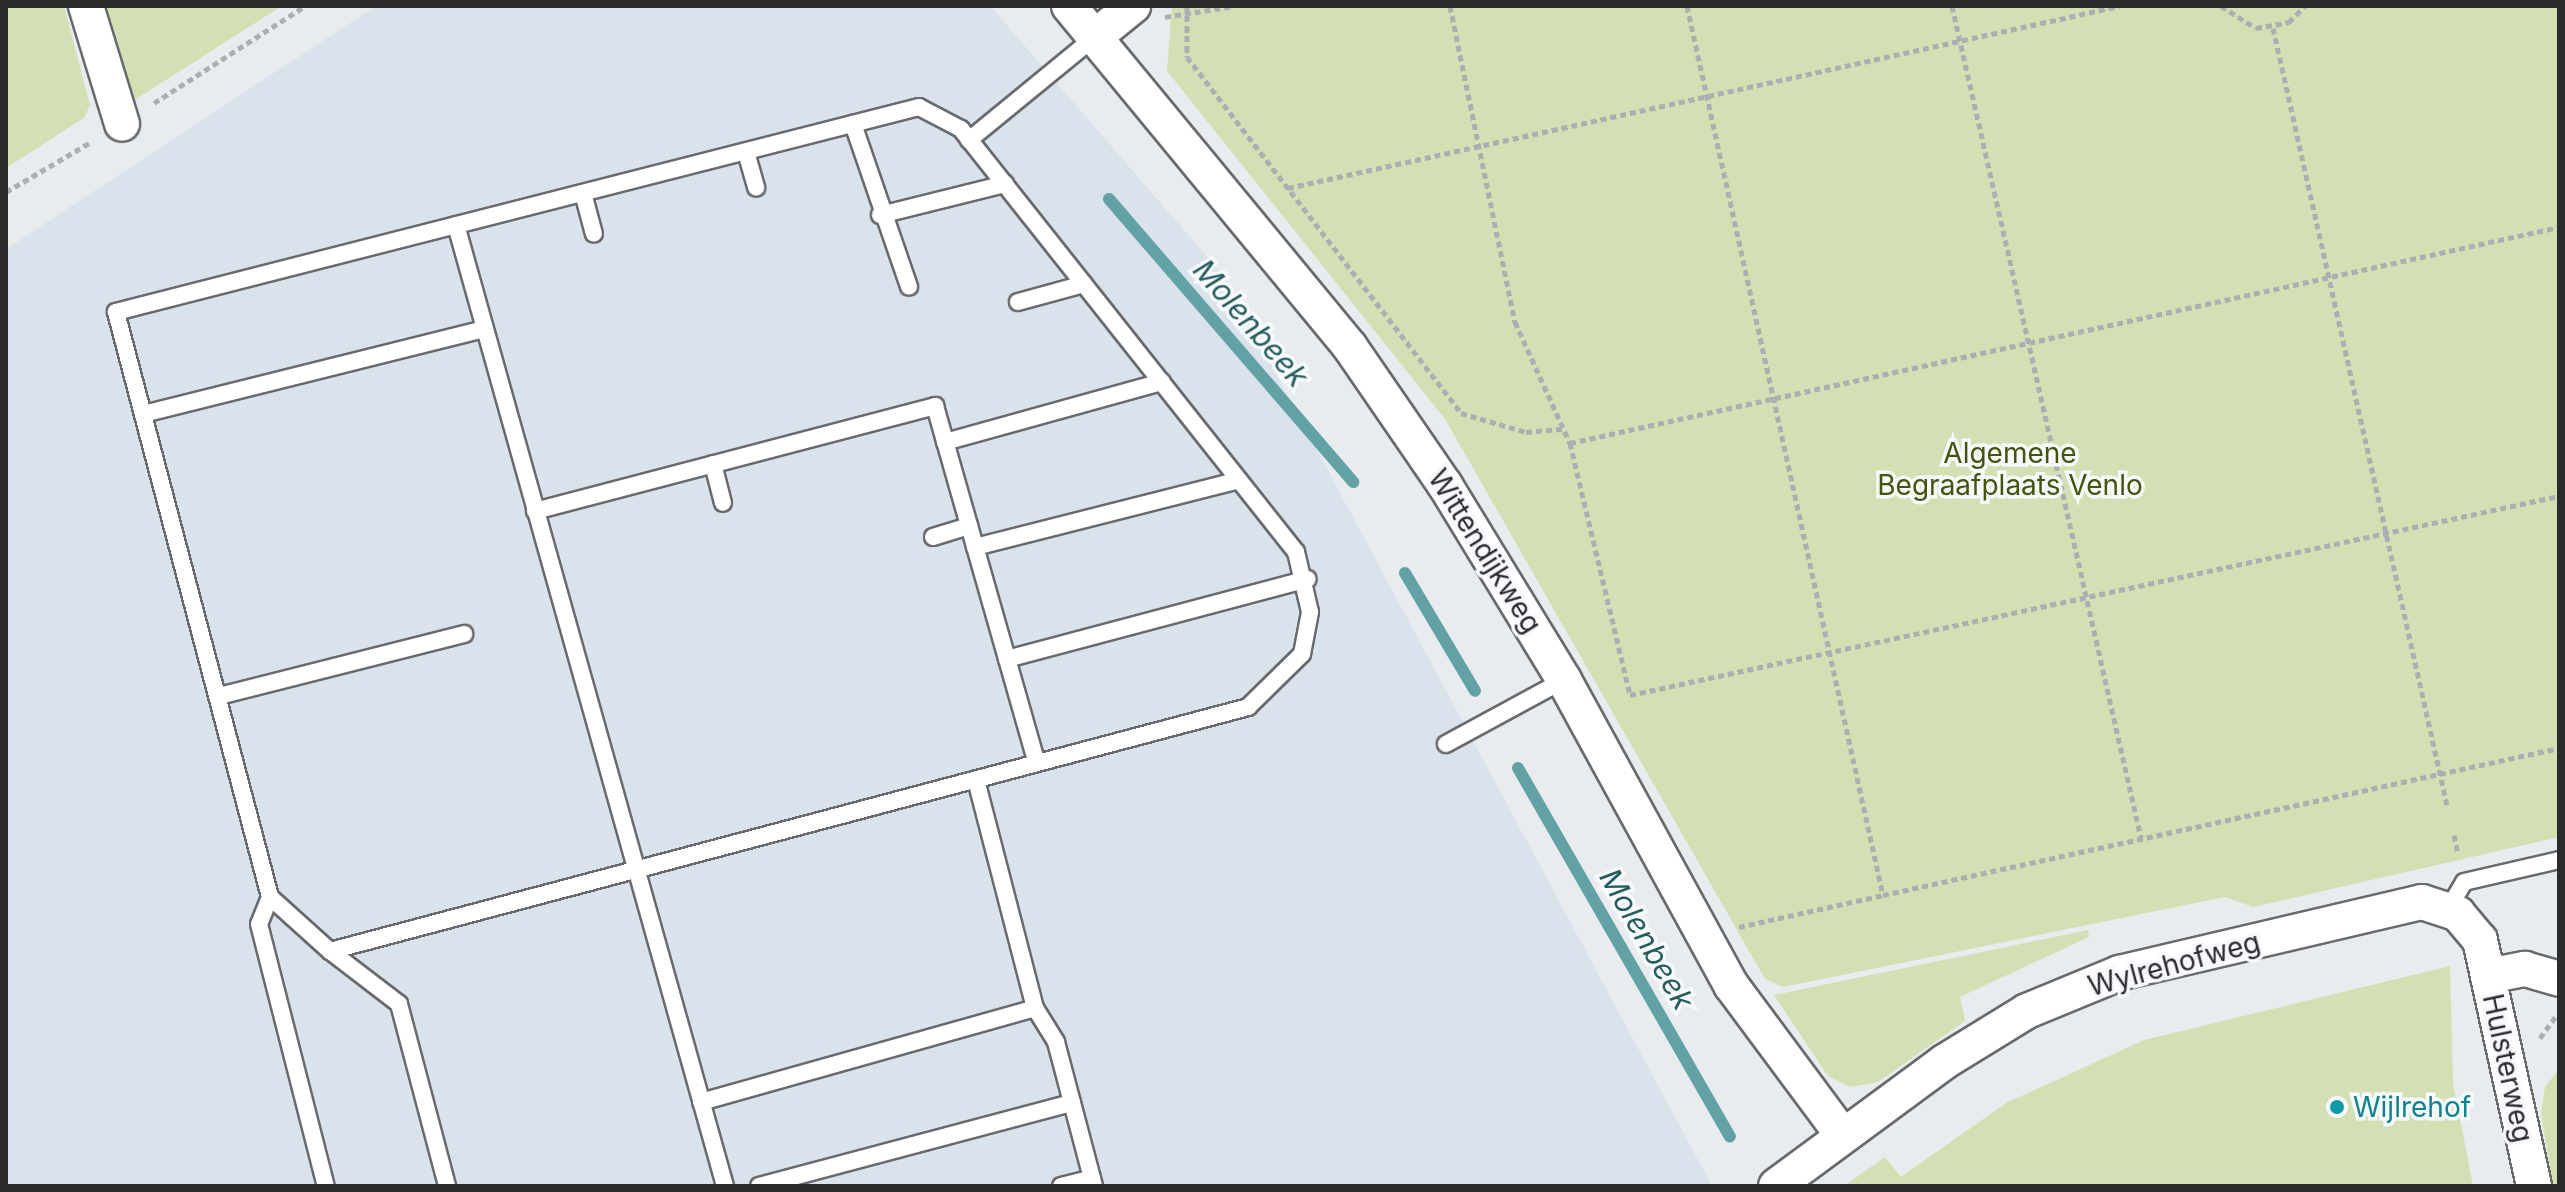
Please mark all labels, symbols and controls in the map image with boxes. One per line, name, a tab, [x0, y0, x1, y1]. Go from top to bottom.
water label: Molenbeek	[1186, 252, 1316, 394]
park label: Algemene Begraafplaats Venlo	[1877, 436, 2143, 502]
street label: Wittendijkweg	[1421, 463, 1549, 639]
water label: Molenbeek	[1592, 862, 1702, 1016]
street label: Wylrehofweg	[2084, 925, 2264, 1003]
street label: Hulsterweg	[2476, 991, 2540, 1145]
place label: Wijlrehof	[2353, 1090, 2471, 1124]
marker: Wijlrehof	[2328, 1098, 2346, 1116]

